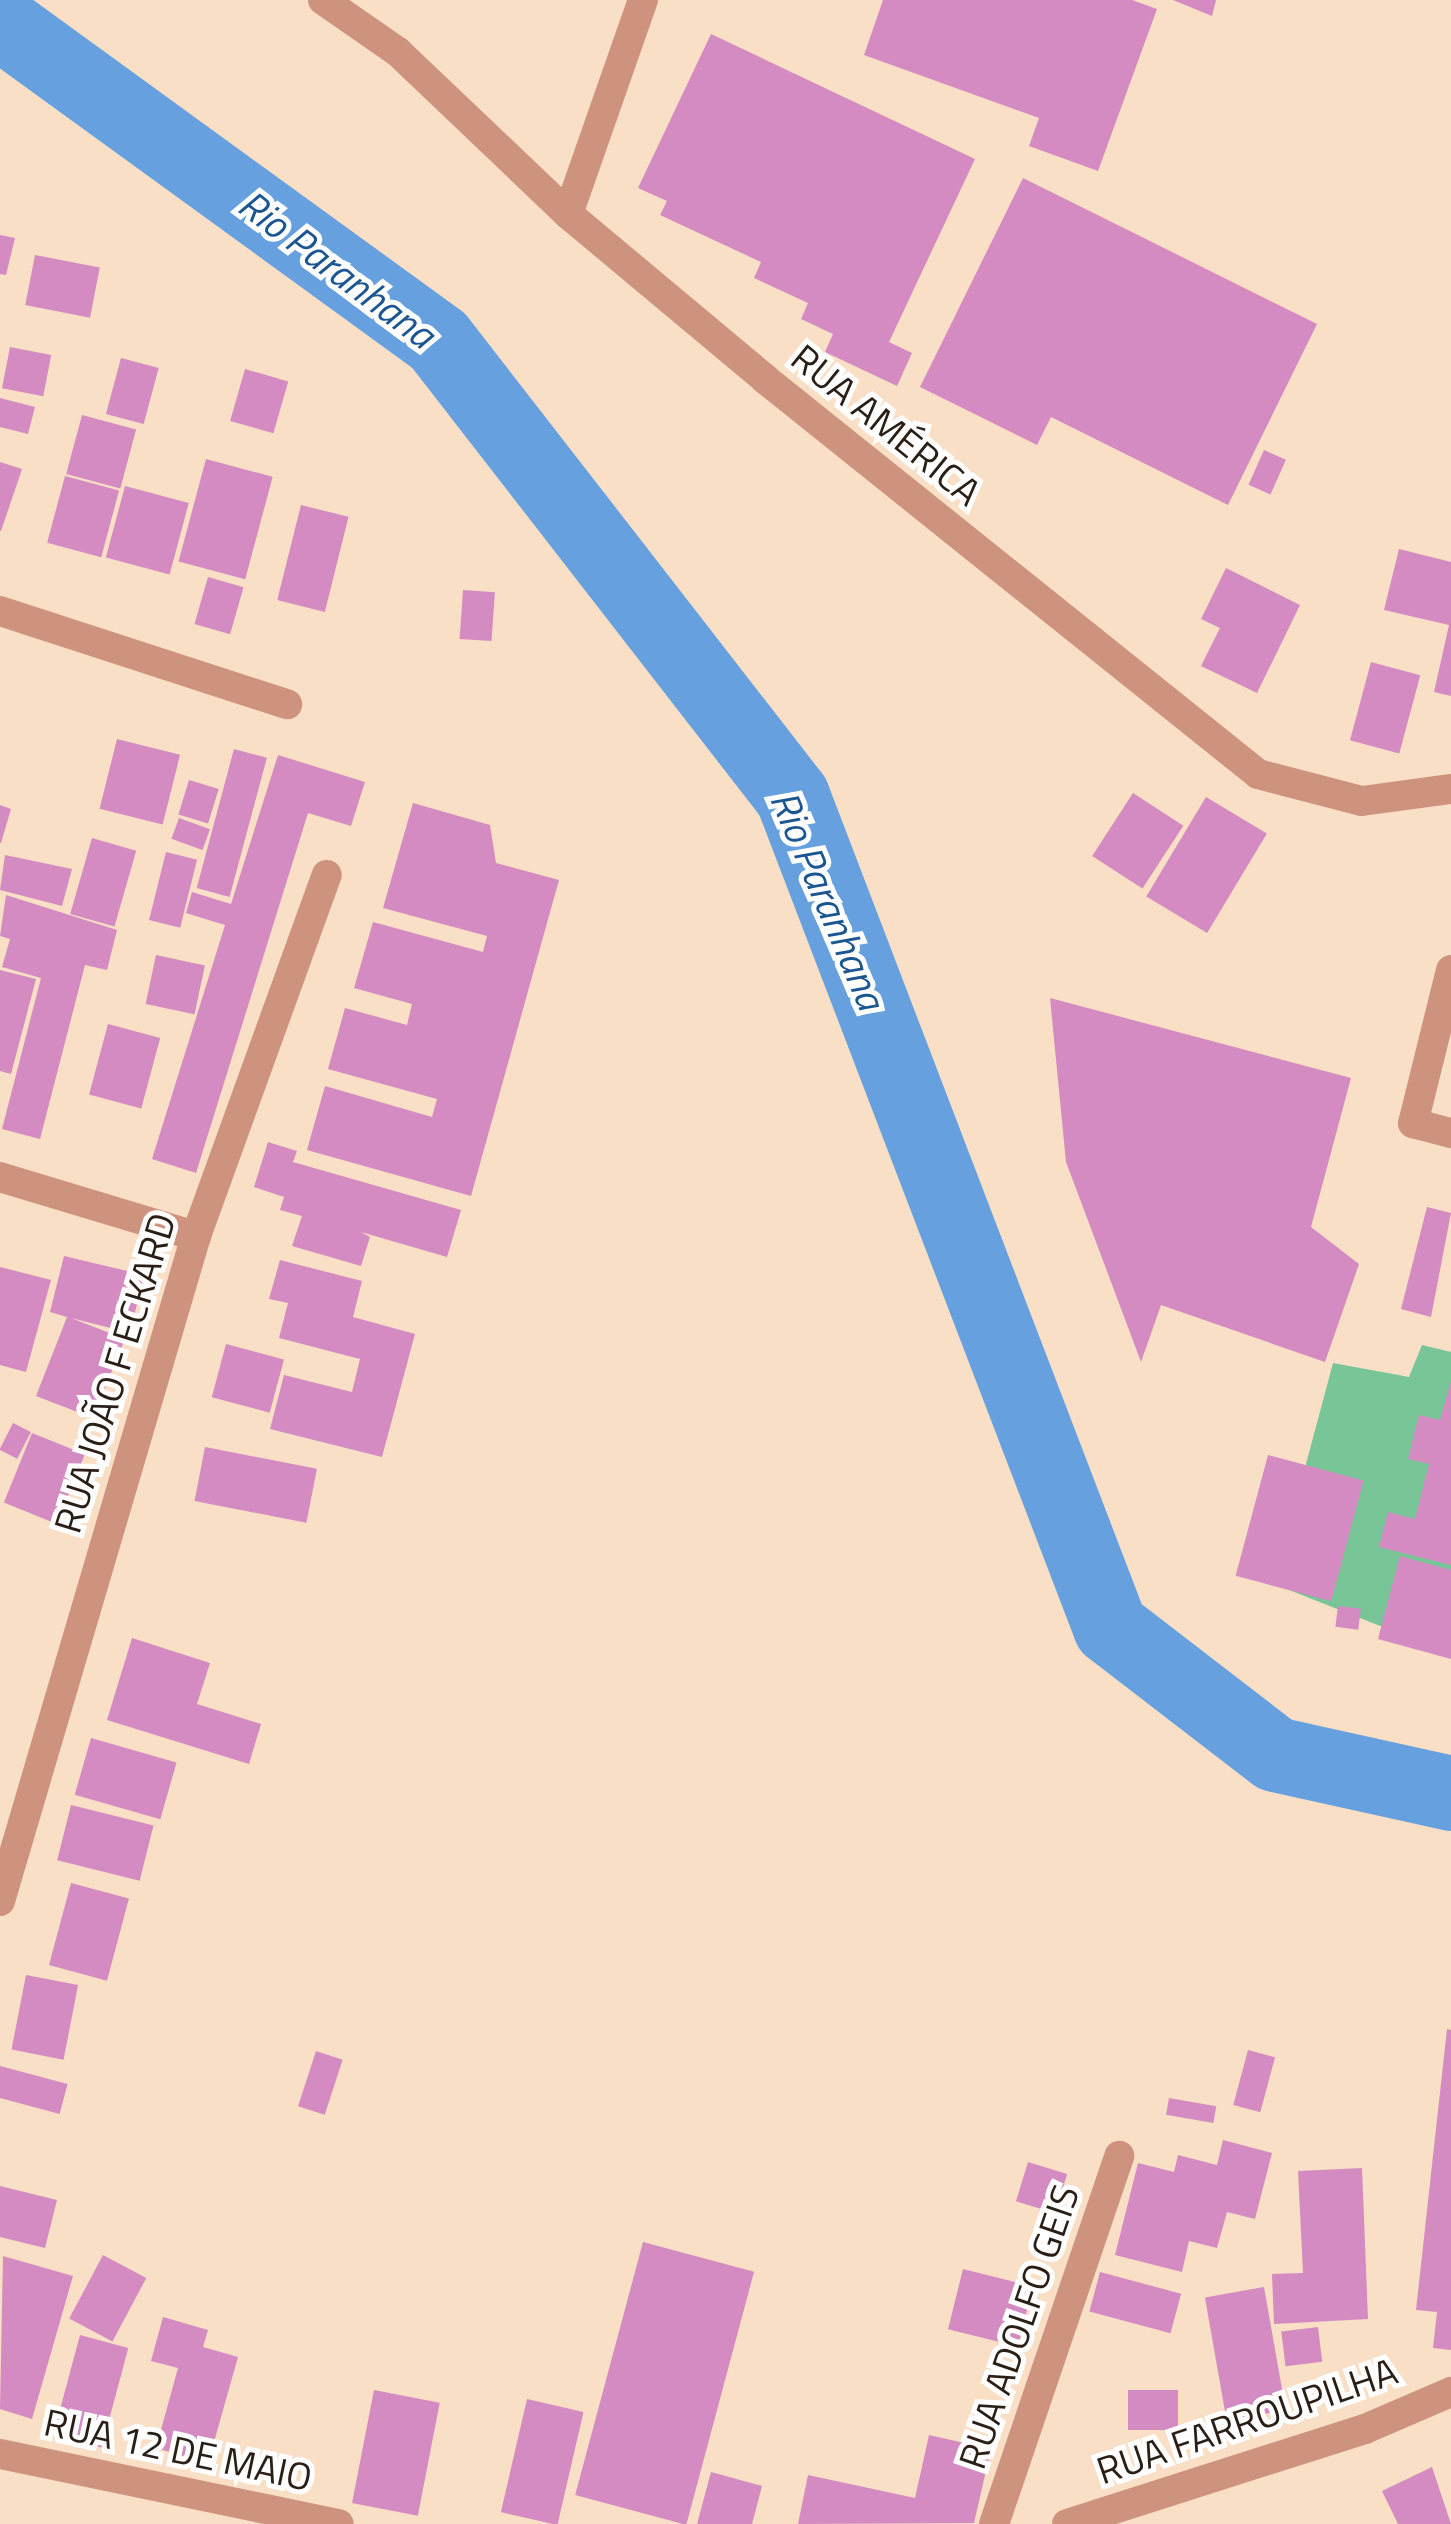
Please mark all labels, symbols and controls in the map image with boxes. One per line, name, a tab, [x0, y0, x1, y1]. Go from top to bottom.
water label: Rio Paranhana	[229, 180, 445, 358]
street label: RUA AMÉRICA	[782, 335, 990, 515]
water label: Rio Paranhana	[760, 783, 896, 1017]
street label: RUA JOÃO F ECKARD	[45, 1208, 185, 1538]
street label: RUA ADOLFO GEIS	[949, 2179, 1089, 2475]
street label: RUA FARROUPILHA	[1091, 2348, 1403, 2494]
street label: RUA 12 DE MAIO	[40, 2399, 316, 2501]

